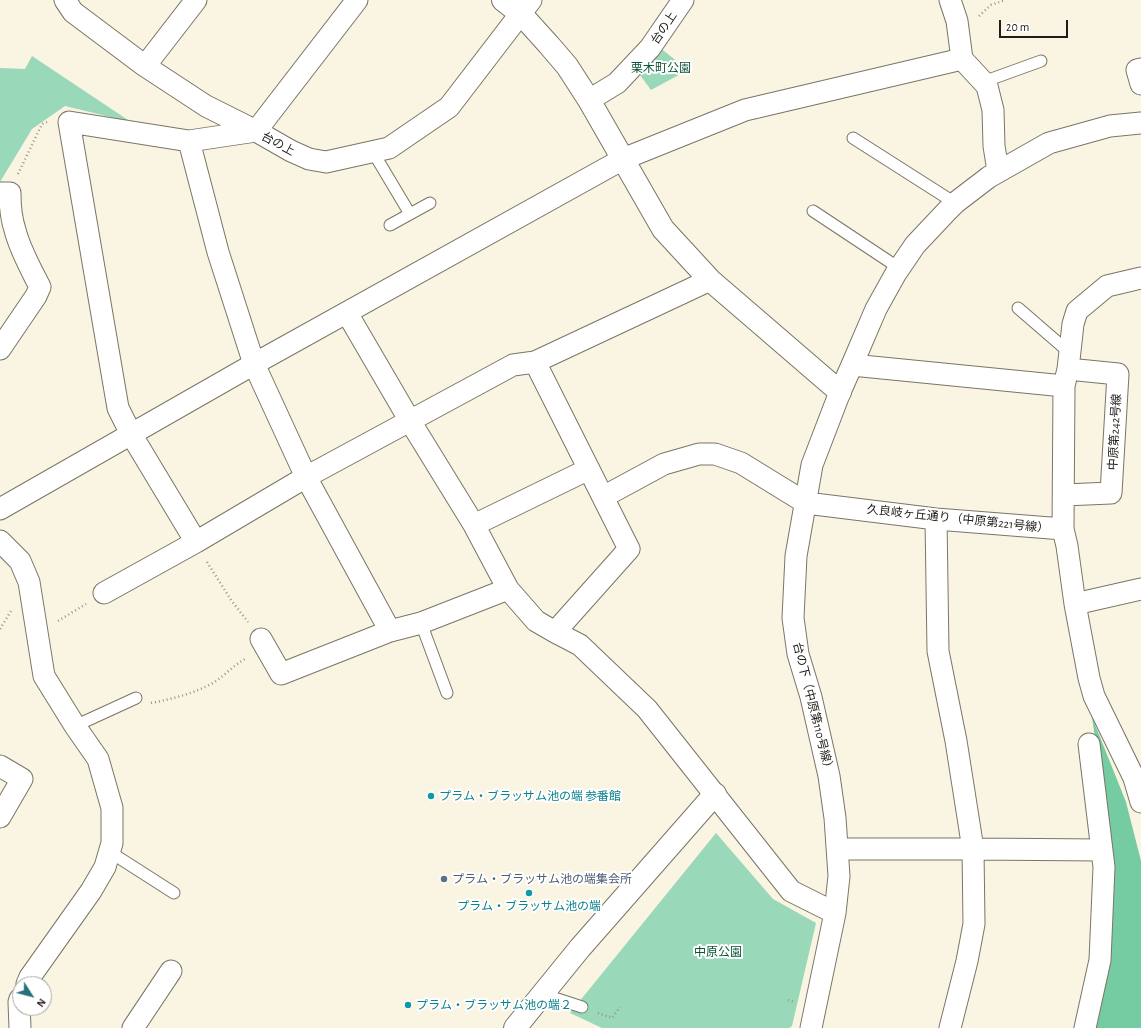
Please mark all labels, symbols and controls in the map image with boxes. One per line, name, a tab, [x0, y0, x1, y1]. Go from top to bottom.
street label: 台の上	[648, 9, 680, 47]
scale bar	[1001, 12, 1070, 38]
text: 20 m	[1006, 21, 1029, 33]
park label: 栗木町公園	[631, 61, 691, 75]
street label: 台の上	[259, 129, 297, 159]
street label: 中原第242号線	[1106, 393, 1124, 471]
street label: 久良岐ヶ丘通り（中原第221号線）	[866, 502, 1050, 536]
street label: 台の下（中原第110号線）	[790, 641, 836, 775]
place label: プラム・ブラッサム池の端 参番館	[439, 789, 621, 803]
marker: プラム・ブラッサム池の端 参番館	[426, 791, 436, 801]
place label: プラム・ブラッサム池の端集会所	[452, 872, 632, 886]
marker: プラム・ブラッサム池の端集会所	[439, 874, 449, 884]
marker: プラム・ブラッサム池の端	[524, 888, 534, 898]
place label: プラム・ブラッサム池の端	[457, 899, 601, 913]
park label: 中原公園	[694, 945, 742, 959]
north arrow	[12, 976, 52, 1016]
text: N	[35, 996, 48, 1009]
place label: プラム・ブラッサム池の端２	[416, 998, 572, 1012]
marker: プラム・ブラッサム池の端２	[403, 1000, 413, 1010]

